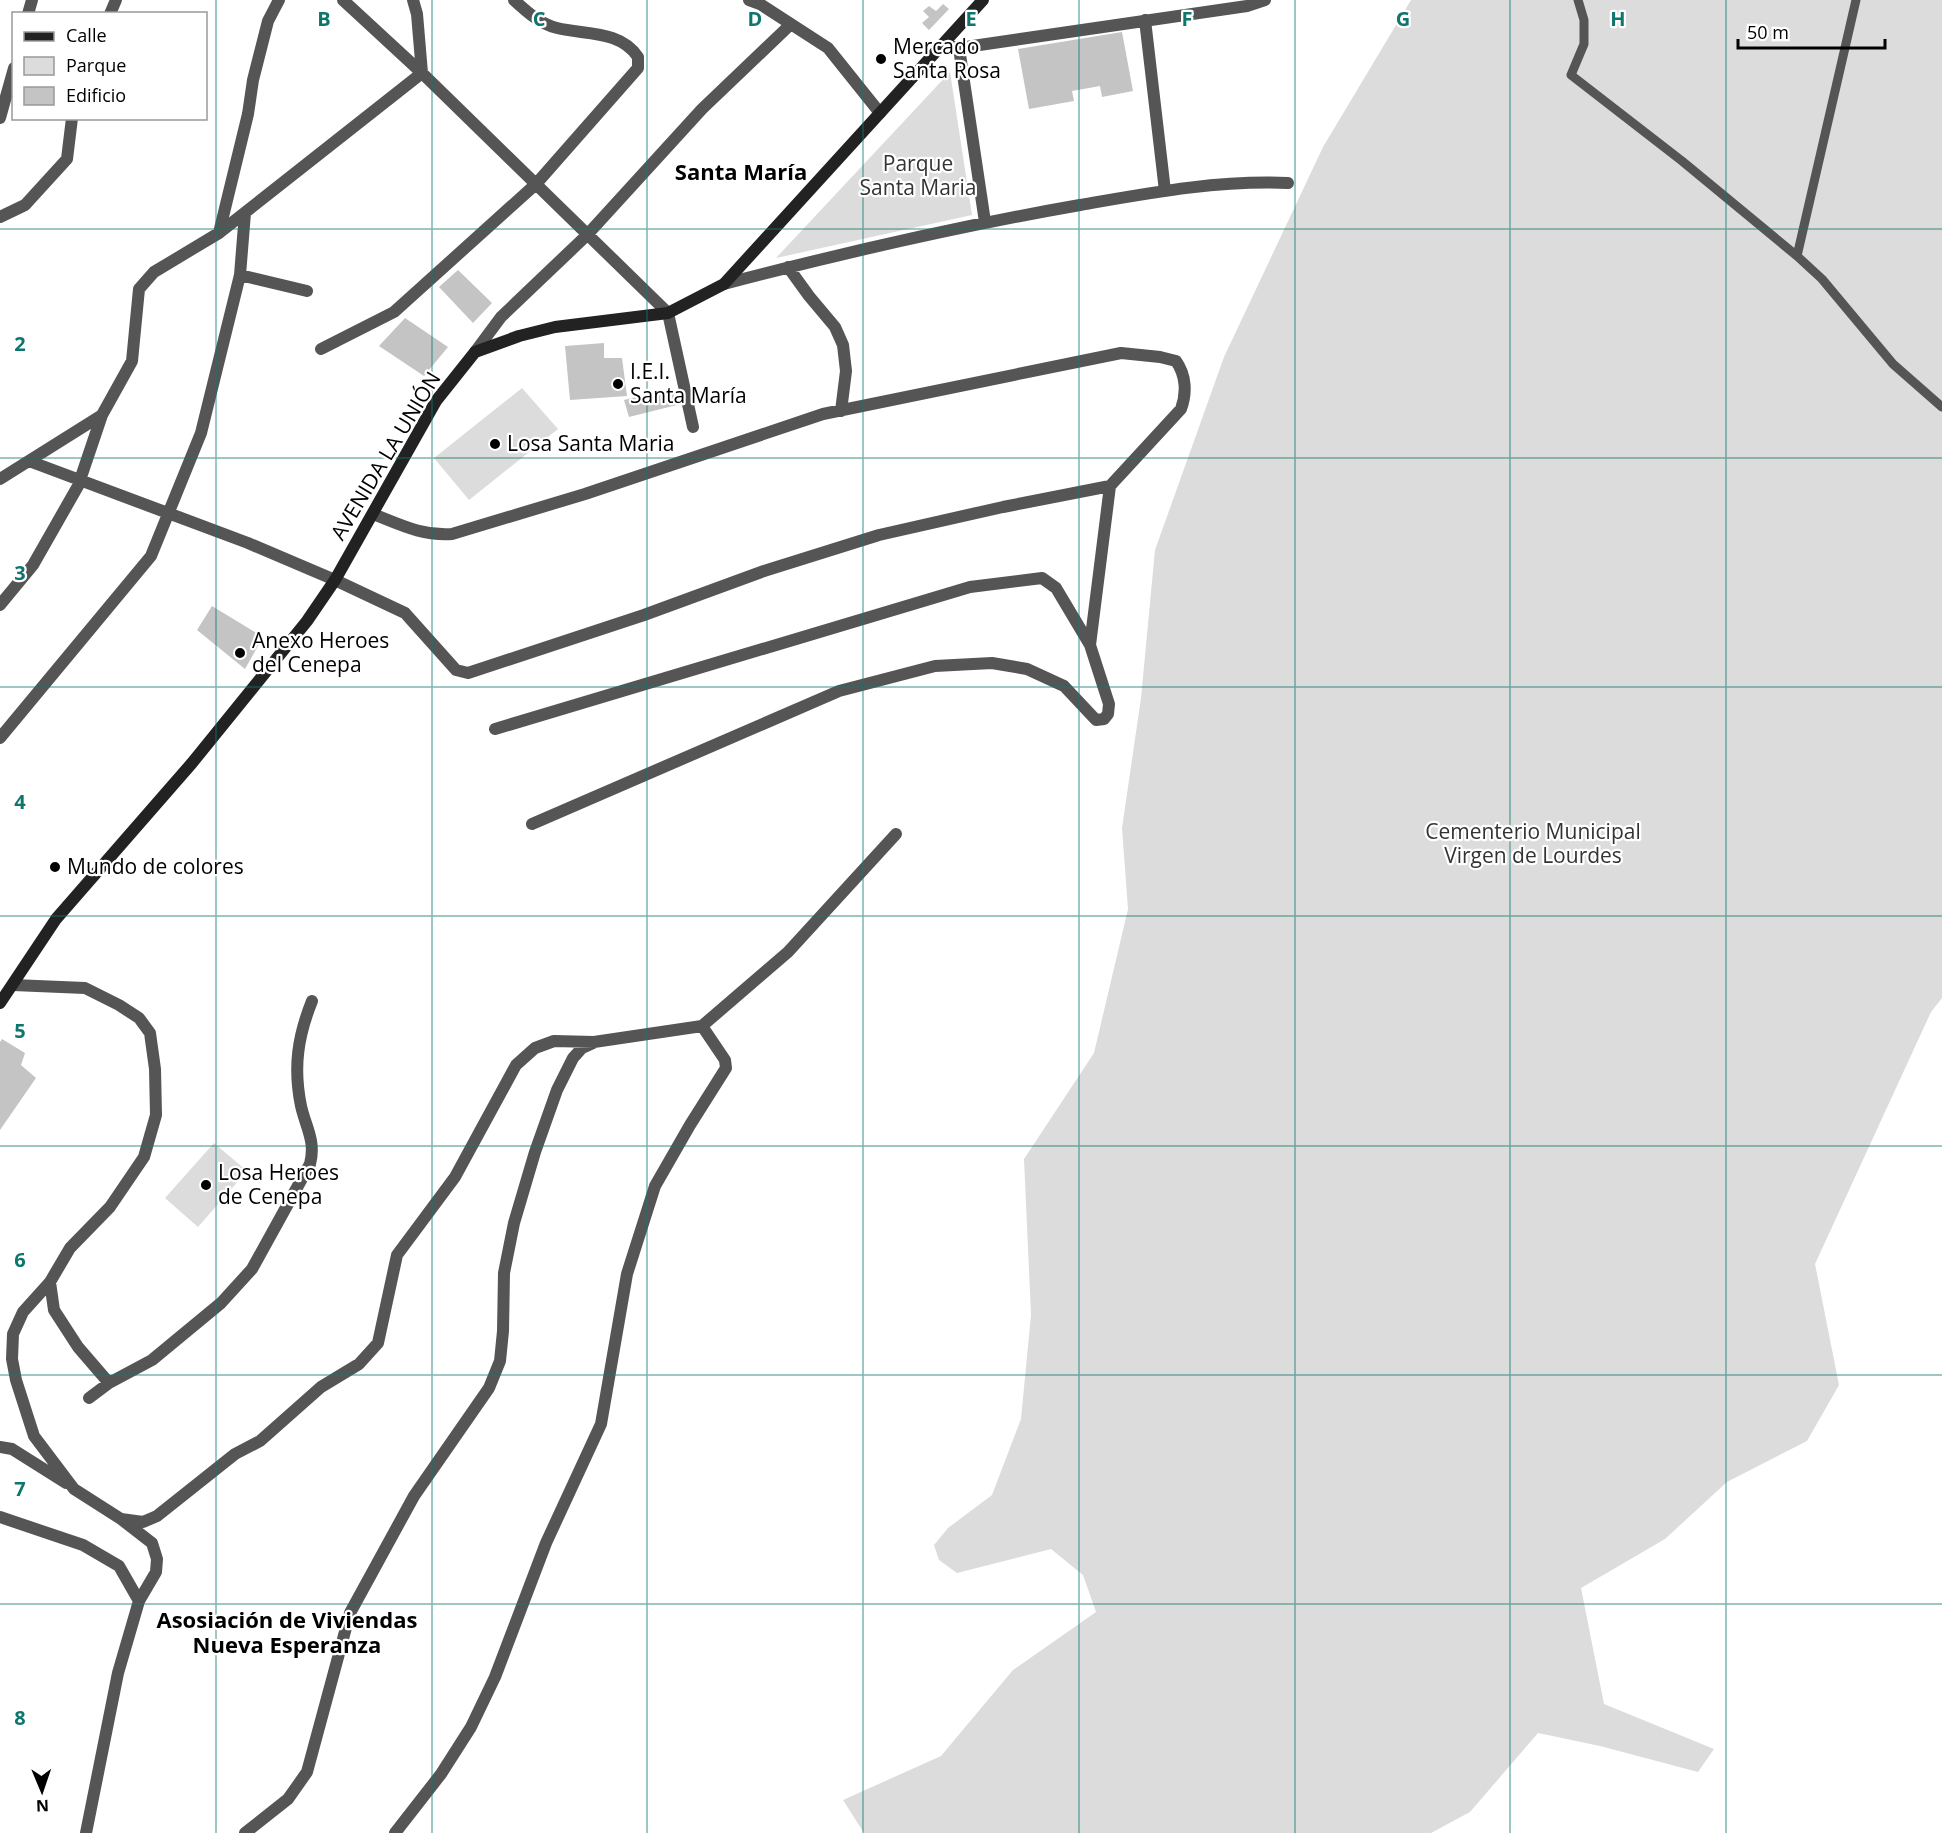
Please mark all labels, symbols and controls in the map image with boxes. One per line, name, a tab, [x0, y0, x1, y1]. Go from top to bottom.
text: B	[317, 5, 331, 32]
text: C	[533, 5, 546, 32]
text: D	[748, 5, 762, 32]
text: E	[965, 5, 977, 32]
text: F	[1182, 5, 1192, 32]
text: G	[1396, 5, 1410, 32]
text: H	[1610, 5, 1626, 32]
legend	[12, 12, 207, 120]
scale bar	[1738, 12, 1885, 50]
text: 50 m	[1747, 20, 1789, 44]
text: Calle	[66, 23, 107, 47]
place label: Mercado Santa Rosa	[893, 32, 1001, 84]
marker: Mercado Santa Rosa	[874, 52, 888, 66]
text: Parque	[66, 53, 126, 77]
text: Edificio	[66, 83, 126, 107]
park label: Parque Santa Maria	[860, 149, 976, 201]
district label: Santa María	[675, 156, 807, 186]
text: 2	[14, 330, 26, 357]
place label: I.E.I. Santa María	[630, 357, 747, 409]
street label: AVENIDA LA UNIÓN	[324, 366, 447, 545]
marker: I.E.I. Santa María	[611, 377, 625, 391]
place label: Losa Santa Maria	[507, 429, 675, 457]
marker: Losa Santa Maria	[488, 437, 502, 451]
text: 3	[14, 559, 26, 586]
place label: Anexo Heroes del Cenepa	[252, 626, 389, 678]
marker: Anexo Heroes del Cenepa	[233, 646, 247, 660]
text: 4	[14, 788, 26, 815]
park label: Cementerio Municipal Virgen de Lourdes	[1425, 817, 1641, 869]
place label: Mundo de colores	[67, 852, 244, 880]
marker: Mundo de colores	[48, 860, 62, 874]
text: 5	[14, 1017, 26, 1044]
place label: Losa Heroes de Cenepa	[218, 1158, 339, 1210]
marker: Losa Heroes de Cenepa	[199, 1178, 213, 1192]
text: 6	[14, 1246, 26, 1273]
text: 7	[14, 1475, 26, 1502]
district label: Asosiación de Viviendas Nueva Esperanza	[157, 1604, 418, 1659]
text: 8	[14, 1704, 26, 1731]
north arrow	[12, 1761, 72, 1821]
text: N	[36, 1795, 49, 1817]

